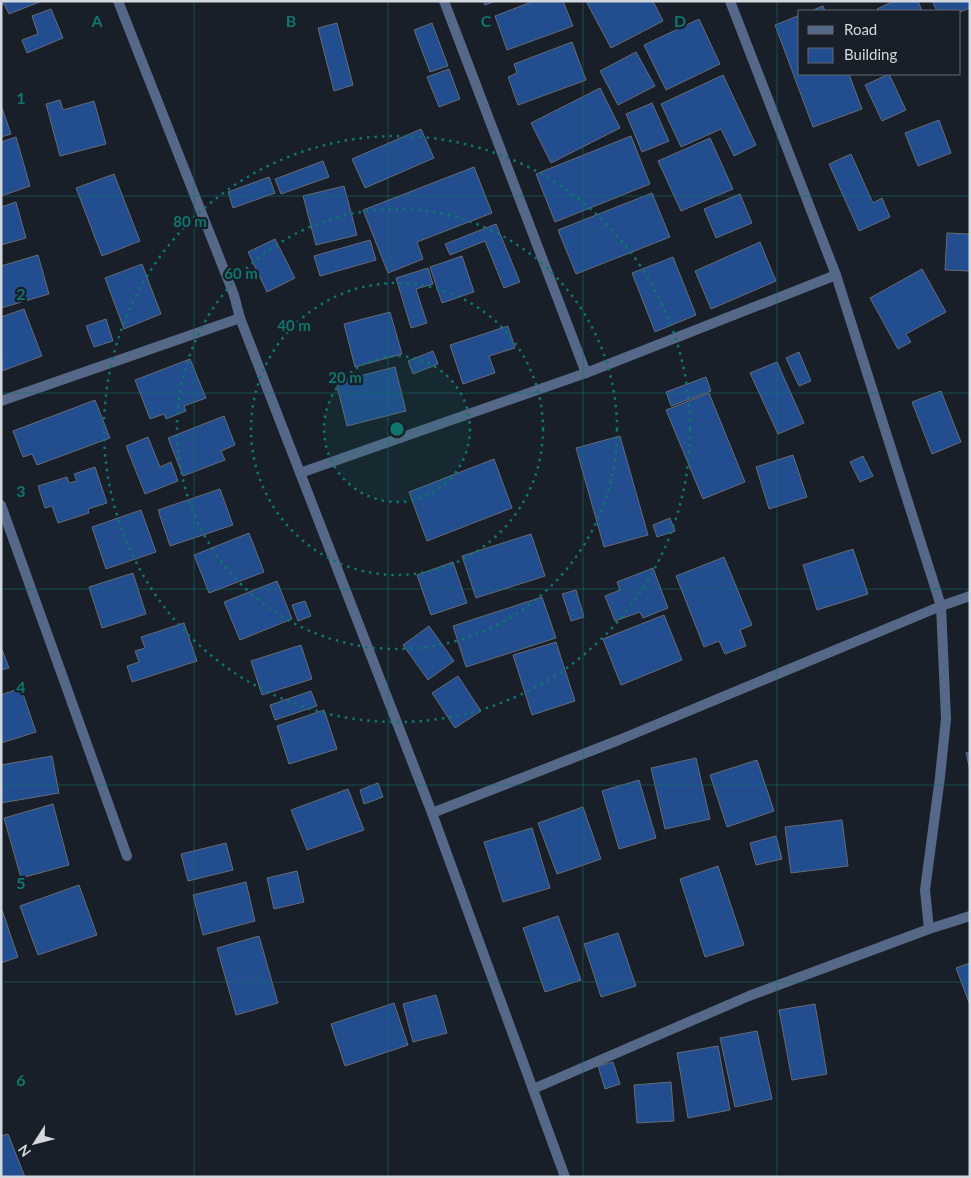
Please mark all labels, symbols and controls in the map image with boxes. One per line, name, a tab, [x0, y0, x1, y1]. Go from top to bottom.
legend	[798, 10, 961, 75]
text: A	[90, 11, 103, 30]
text: B	[286, 11, 296, 30]
text: C	[481, 11, 492, 30]
text: D	[674, 11, 686, 30]
text: Road	[844, 20, 877, 38]
text: Building	[844, 45, 897, 63]
text: 1	[16, 88, 26, 107]
text: 80 m	[173, 212, 207, 230]
text: 60 m	[224, 264, 258, 282]
text: 2	[16, 284, 26, 303]
text: 40 m	[277, 316, 311, 334]
text: 20 m	[328, 368, 362, 386]
centre of rings	[388, 420, 406, 438]
text: 3	[16, 481, 26, 500]
text: 4	[16, 677, 26, 696]
text: 5	[16, 873, 26, 892]
text: 6	[16, 1070, 26, 1089]
north arrow	[10, 1118, 60, 1168]
text: N	[14, 1142, 34, 1160]

